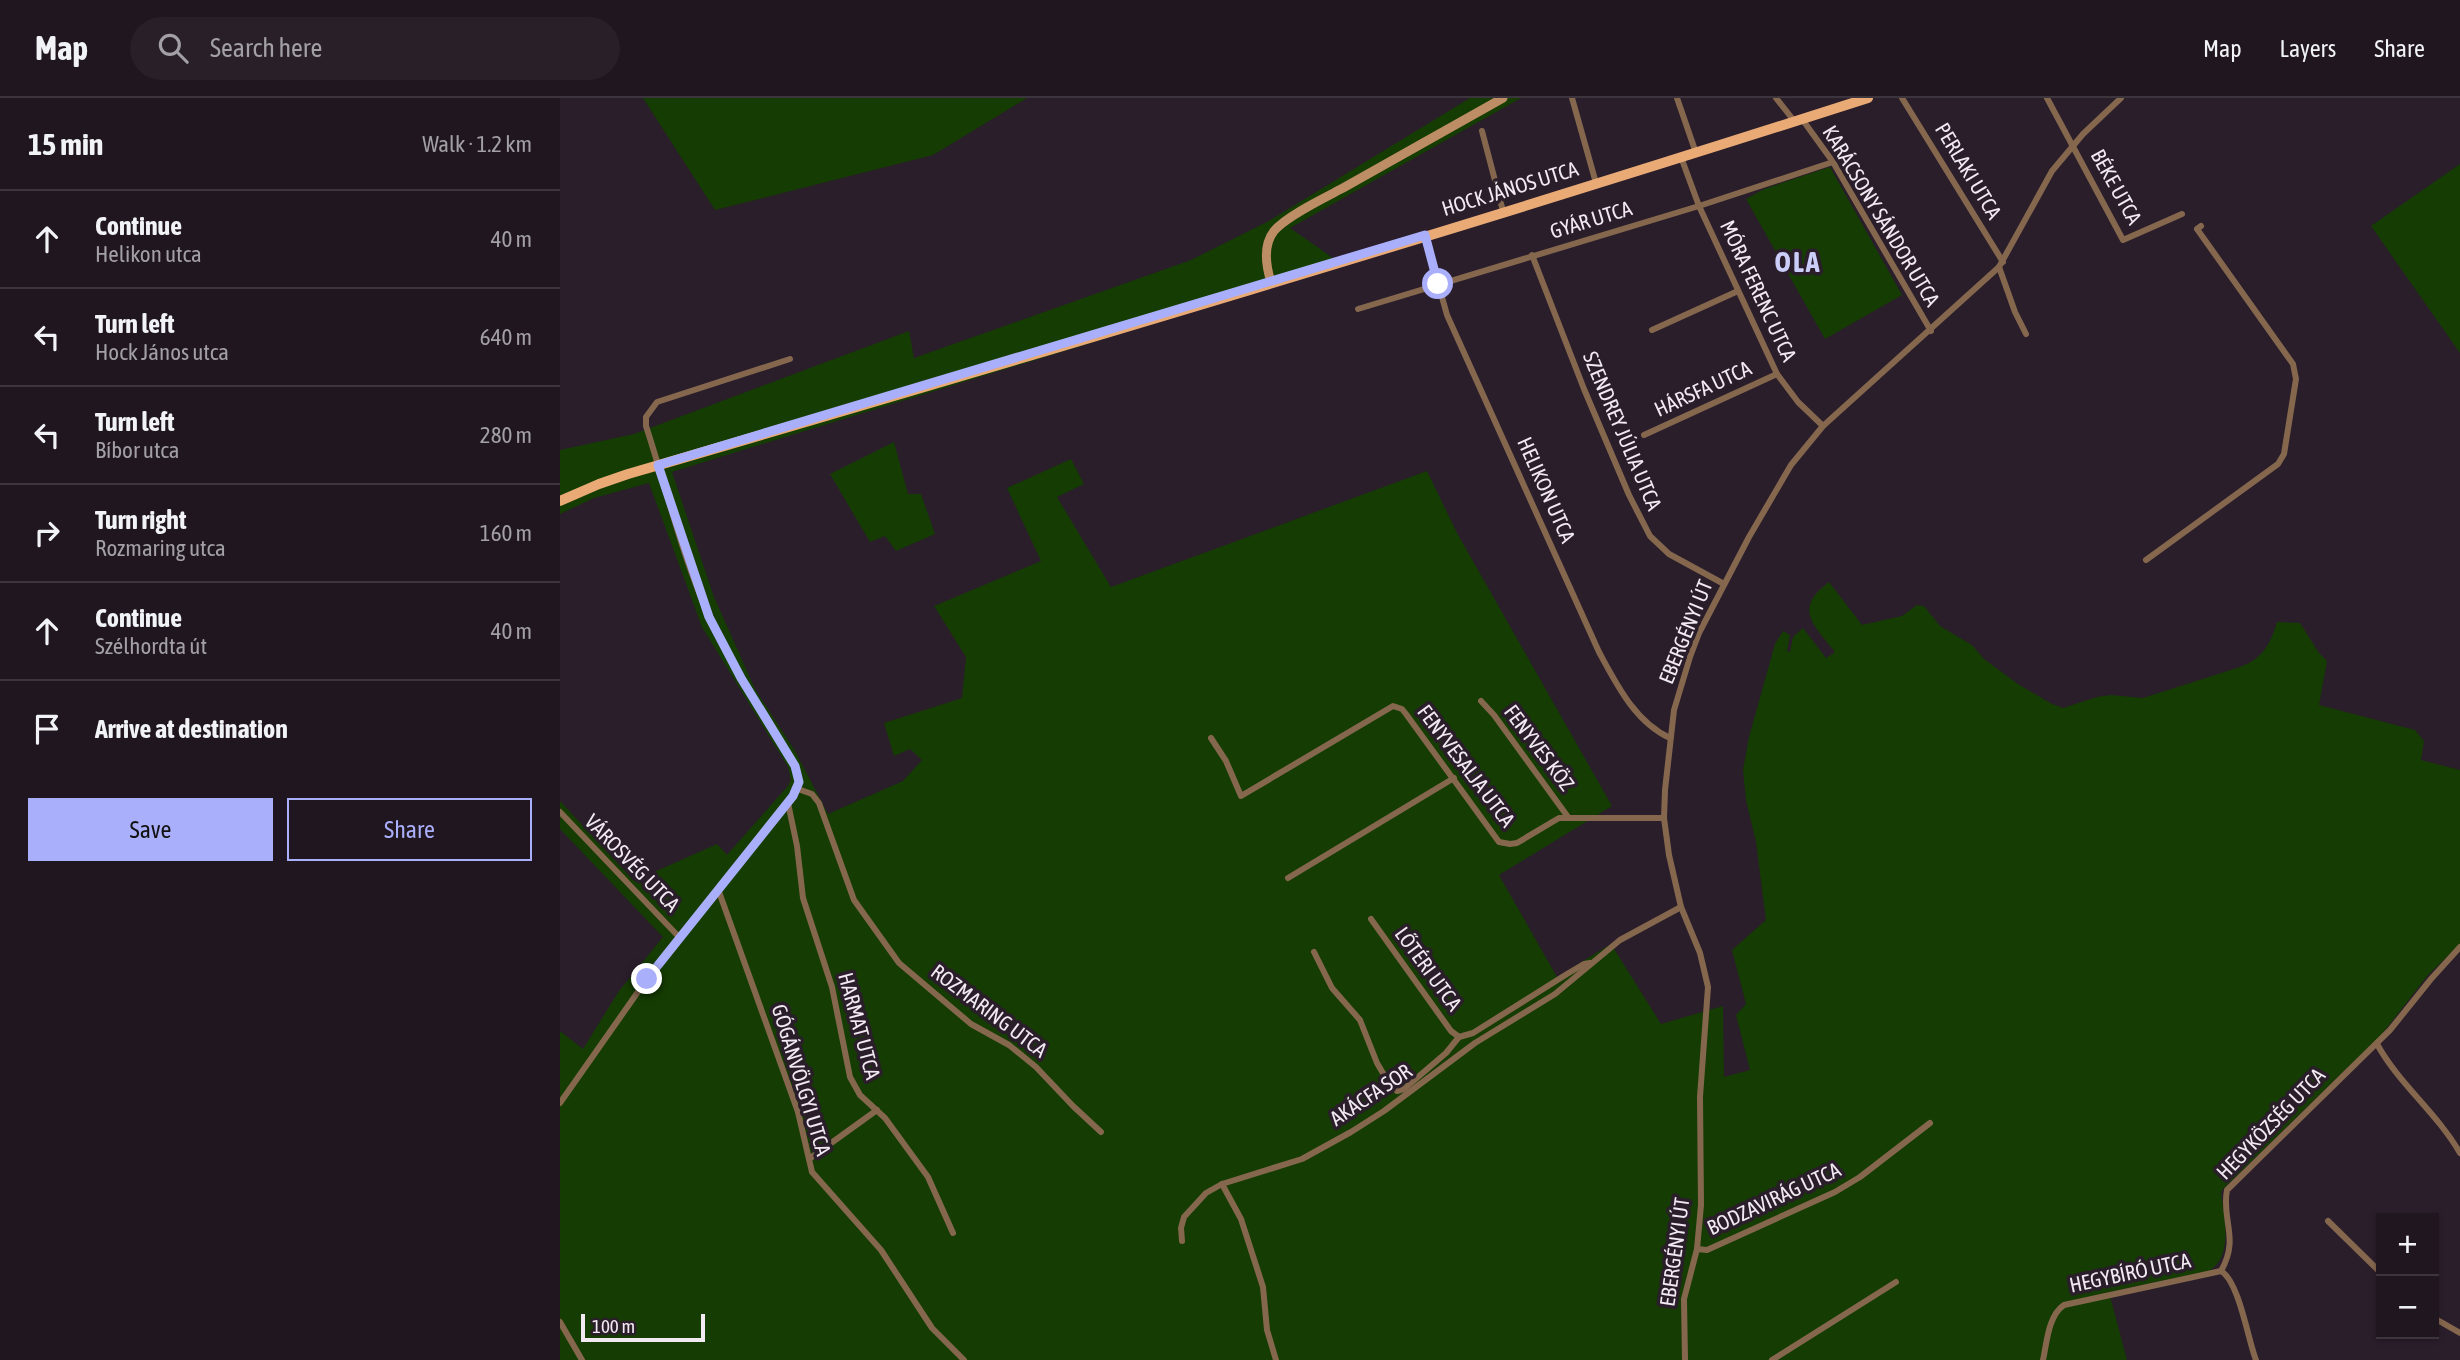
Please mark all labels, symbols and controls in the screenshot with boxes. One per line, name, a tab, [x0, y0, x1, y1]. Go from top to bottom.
search box	[130, 17, 620, 80]
text: Map	[35, 29, 88, 67]
icon: search	[154, 29, 192, 67]
text: Search here	[210, 33, 322, 63]
text: Map	[2203, 35, 2242, 62]
text: Layers	[2280, 35, 2336, 62]
text: Share	[2374, 35, 2425, 62]
street label: PERLAKI UTCA	[1931, 118, 2007, 223]
street label: KARÁCSONY SÁNDOR UTCA	[1818, 121, 1946, 311]
text: 15 min	[28, 127, 103, 161]
text: Walk · 1.2 km	[422, 131, 532, 157]
street label: BÉKE UTCA	[2087, 145, 2148, 229]
street label: HOCK JÁNOS UTCA	[1439, 156, 1581, 220]
street label: GYÁR UTCA	[1547, 195, 1635, 243]
text: Continue	[95, 211, 182, 241]
street label: MÓRA FERENC UTCA	[1716, 216, 1802, 365]
icon: ahead	[28, 220, 66, 258]
text: 40 m	[491, 226, 532, 252]
text: Helikon utca	[95, 241, 202, 267]
district label: OLA	[1775, 246, 1821, 278]
route start	[1422, 268, 1453, 299]
text: Turn left	[95, 309, 175, 339]
icon: left	[28, 318, 66, 356]
text: 640 m	[480, 324, 532, 350]
text: Hock János utca	[95, 339, 229, 365]
street label: SZENDREY JÚLIA UTCA	[1579, 348, 1667, 514]
street label: HÁRSFA UTCA	[1650, 355, 1755, 421]
text: Turn left	[95, 407, 175, 437]
icon: left	[28, 416, 66, 454]
text: 280 m	[480, 422, 532, 448]
street label: HELIKON UTCA	[1513, 433, 1581, 547]
text: Bíbor utca	[95, 437, 180, 463]
text: Turn right	[95, 505, 186, 535]
icon: right	[28, 514, 66, 552]
text: 160 m	[480, 520, 532, 546]
text: Rozmaring utca	[95, 535, 226, 561]
street label: EBERGÉNYI ÚT	[1653, 576, 1717, 687]
text: Continue	[95, 603, 182, 633]
icon: ahead	[28, 612, 66, 650]
text: 40 m	[491, 618, 532, 644]
text: Szélhordta út	[95, 633, 207, 659]
street label: FENYVESALJA UTCA	[1413, 700, 1521, 832]
street label: FENYVES KÖZ	[1500, 700, 1580, 795]
icon: arrive	[28, 710, 66, 748]
text: Arrive at destination	[95, 714, 288, 744]
button: Save	[28, 798, 273, 861]
button: Share	[287, 798, 532, 861]
street label: VÁROSVÉG UTCA	[580, 809, 686, 916]
street label: LŐTÉRI UTCA	[1390, 922, 1468, 1015]
street label: ROZMARING UTCA	[927, 959, 1053, 1062]
route end	[631, 963, 662, 994]
street label: HARMAT UTCA	[834, 970, 886, 1082]
street label: GÓGÁNVÖLGYI UTCA	[768, 1001, 837, 1159]
street label: AKÁCFA SOR	[1325, 1058, 1416, 1130]
street label: HEGYKÖZSÉG UTCA	[2211, 1062, 2330, 1184]
street label: BODZAVIRÁG UTCA	[1703, 1156, 1845, 1239]
street label: EBERGÉNYI ÚT	[1654, 1196, 1694, 1308]
map controls	[2376, 1213, 2439, 1339]
button: +	[2376, 1213, 2439, 1276]
street label: HEGYBÍRÓ UTCA	[2067, 1247, 2193, 1297]
button: −	[2376, 1276, 2439, 1339]
scale bar	[581, 1311, 705, 1343]
text: 100 m	[592, 1315, 635, 1337]

